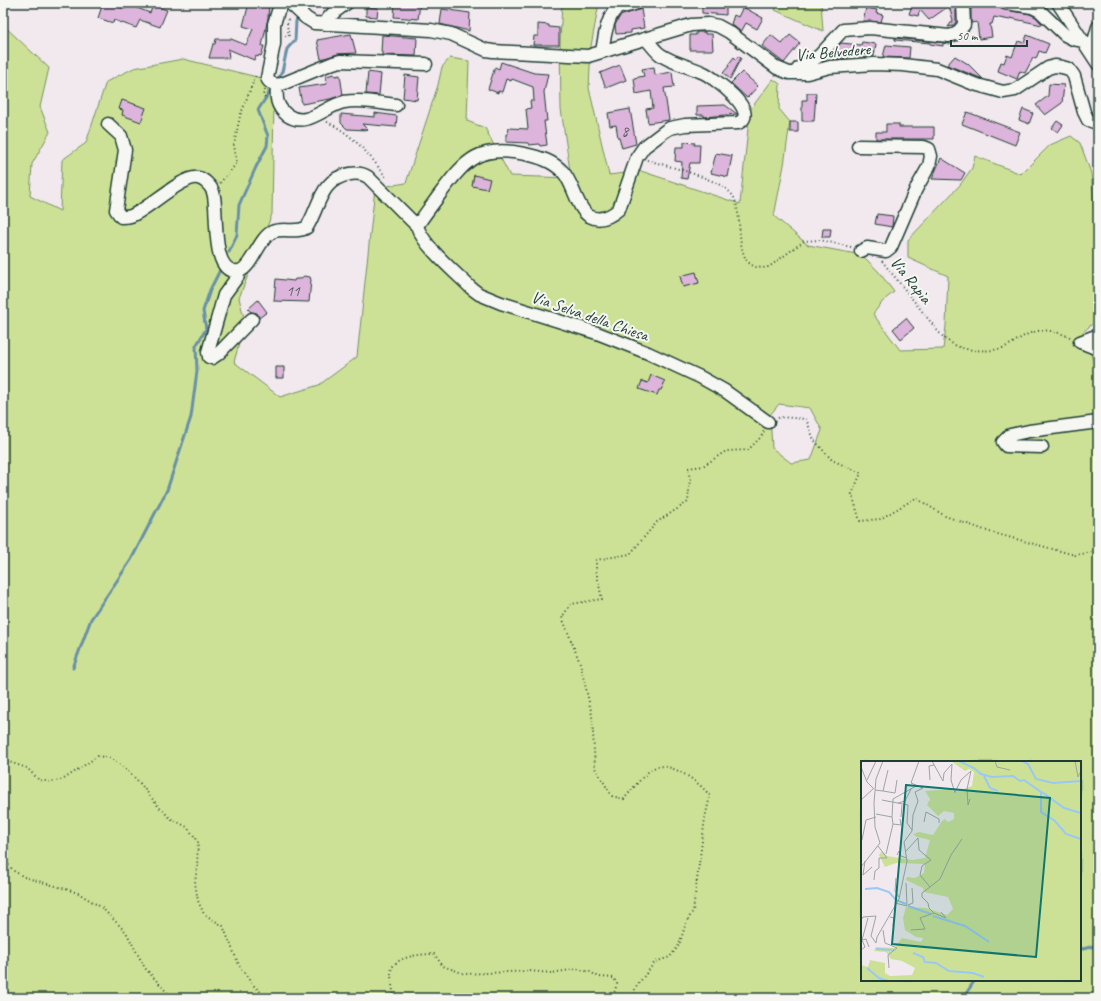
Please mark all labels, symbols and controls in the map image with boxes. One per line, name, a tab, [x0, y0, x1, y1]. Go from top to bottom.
scale bar	[951, 22, 1027, 48]
text: 50 m	[957, 28, 979, 44]
street label: Via Belvedere	[795, 38, 873, 66]
house number: 8	[622, 122, 630, 141]
street label: Via Rapìa	[886, 252, 937, 309]
house number: 11	[286, 282, 301, 301]
street label: Via Selva della Chiesa	[529, 286, 653, 347]
inset map	[861, 761, 1081, 981]

